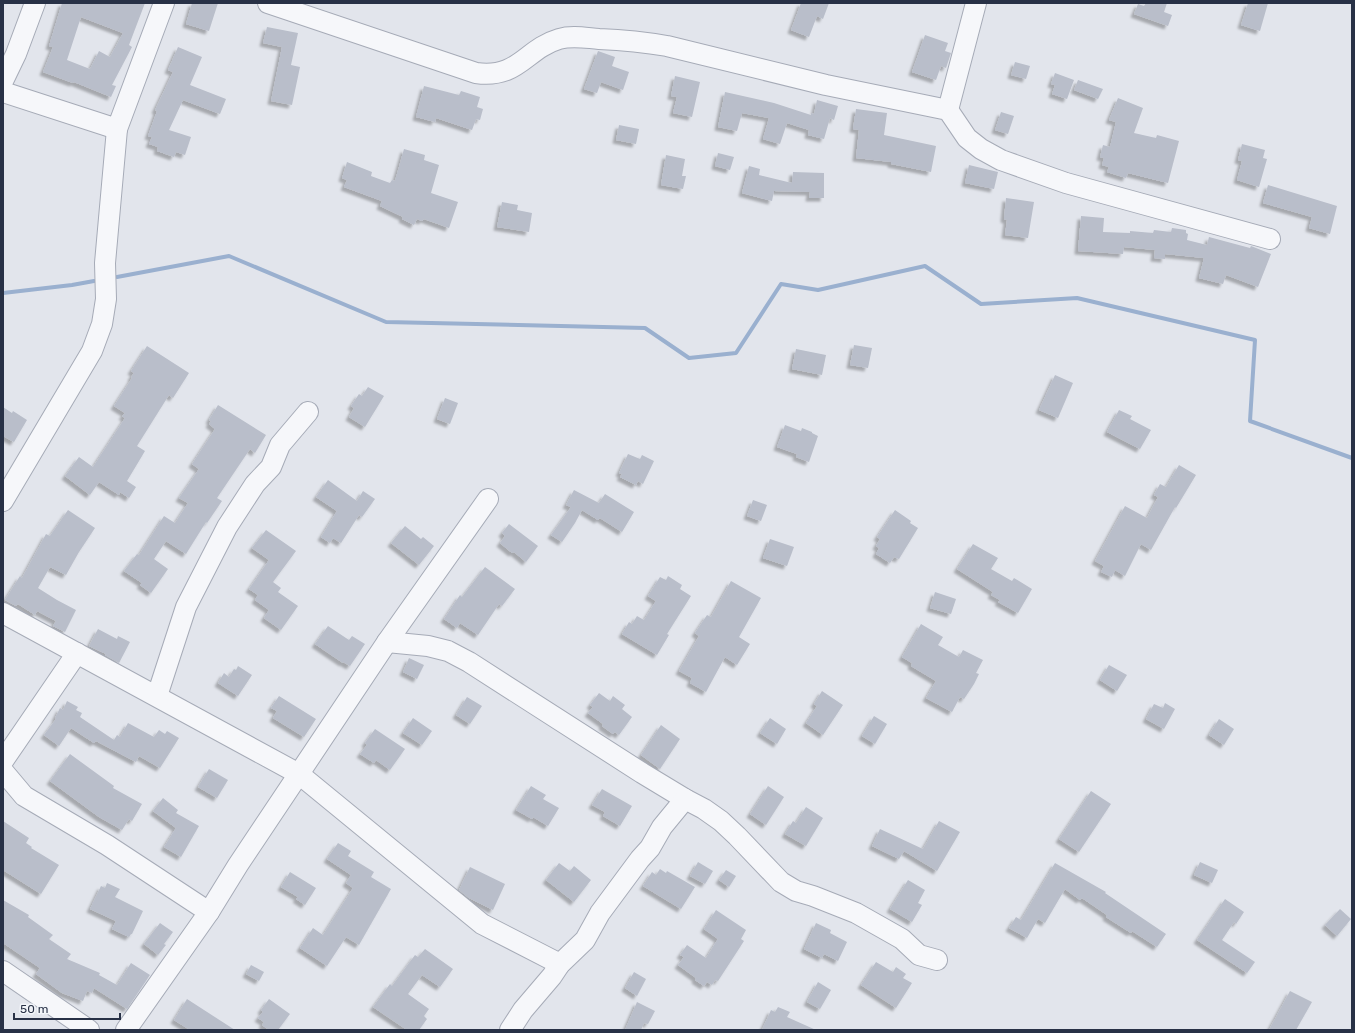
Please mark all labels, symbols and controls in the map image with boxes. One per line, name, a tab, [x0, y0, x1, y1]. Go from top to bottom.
scale bar	[14, 995, 120, 1021]
text: 50 m	[20, 1002, 48, 1016]

